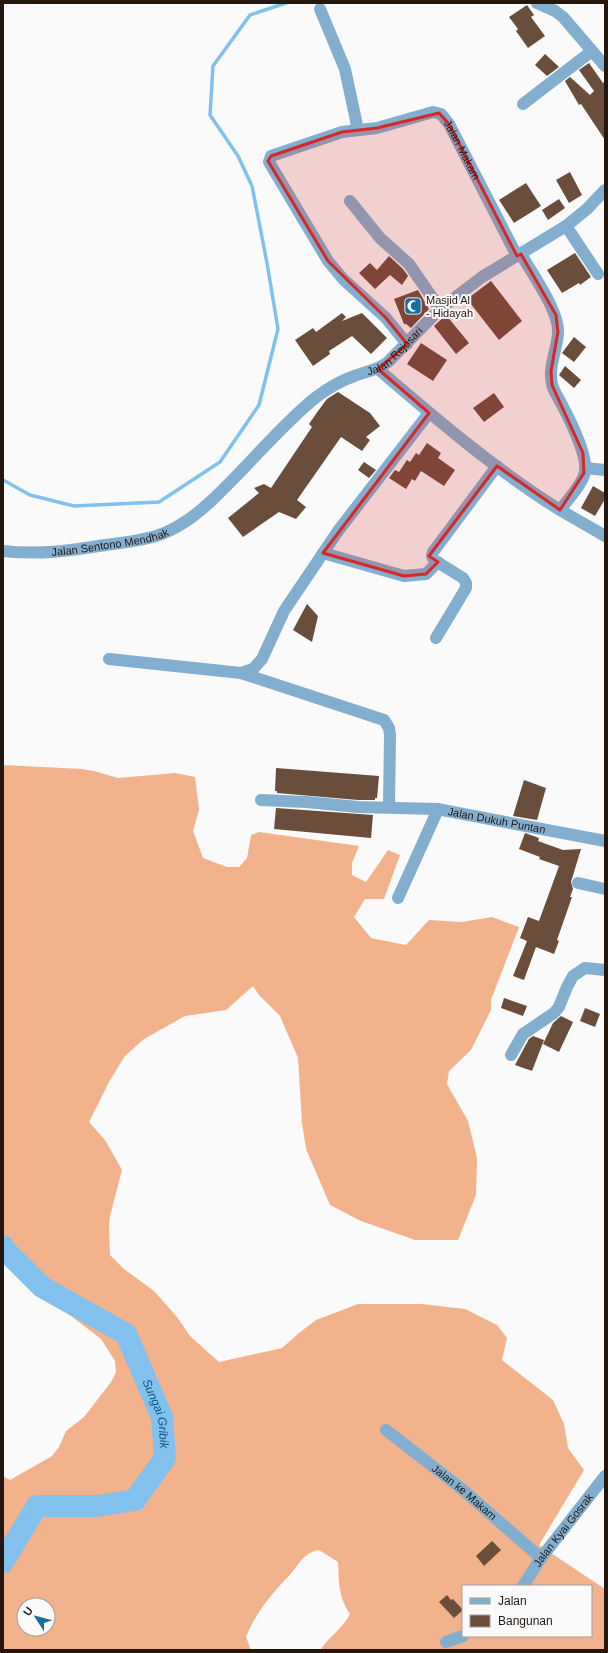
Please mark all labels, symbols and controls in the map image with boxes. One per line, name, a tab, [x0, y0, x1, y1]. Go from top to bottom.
street label: Jalan Makam	[442, 117, 483, 182]
place label: Masjid Al - Hidayah	[426, 294, 473, 319]
mosque icon: Masjid Al - Hidayah	[403, 296, 423, 316]
street label: Jalan Rejosari	[365, 325, 425, 377]
street label: Jalan Sentono Mendhak	[51, 526, 171, 558]
street label: Jalan Dukuh Puntan	[447, 805, 547, 836]
water label: Sungai Gribik	[139, 1377, 171, 1450]
street label: Jalan ke Makam	[430, 1462, 499, 1522]
street label: Jalan Kyai Gosrak	[531, 1491, 596, 1569]
legend	[462, 1585, 592, 1637]
text: Jalan	[498, 1594, 527, 1608]
north arrow	[16, 1597, 56, 1637]
text: U	[21, 1604, 35, 1618]
text: Bangunan	[498, 1614, 553, 1628]

